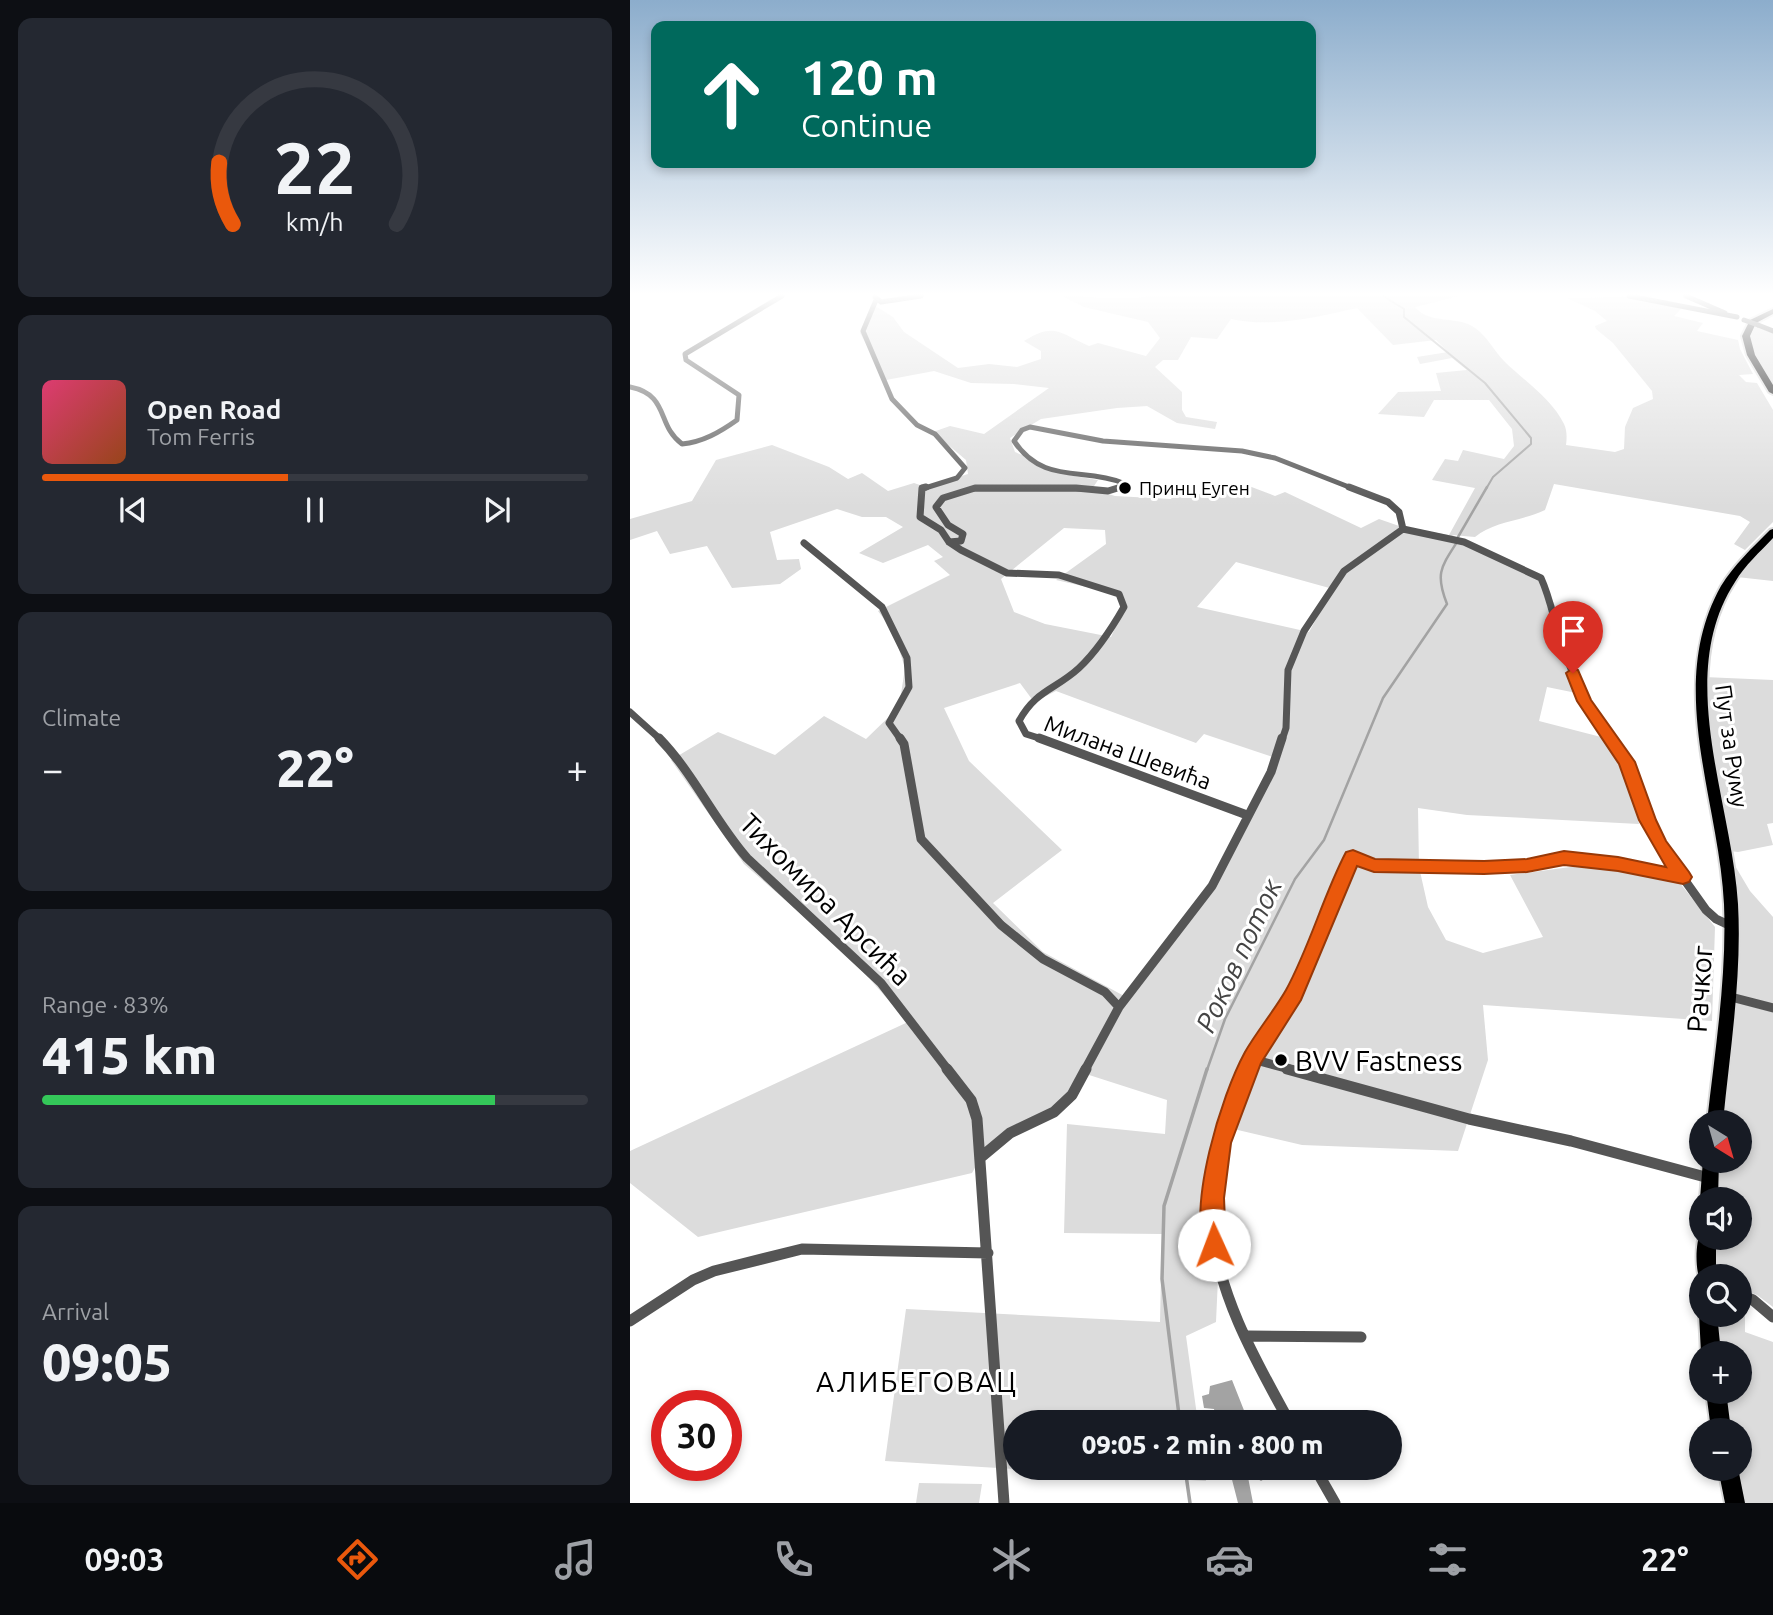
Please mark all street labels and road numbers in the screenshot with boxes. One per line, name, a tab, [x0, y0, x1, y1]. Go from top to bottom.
street label: Пут за Руму	[1711, 683, 1753, 809]
street label: Милана Шевића	[1041, 710, 1215, 794]
street label: Тихомира Арсића	[734, 807, 918, 991]
street label: Рачког	[1681, 944, 1717, 1034]

